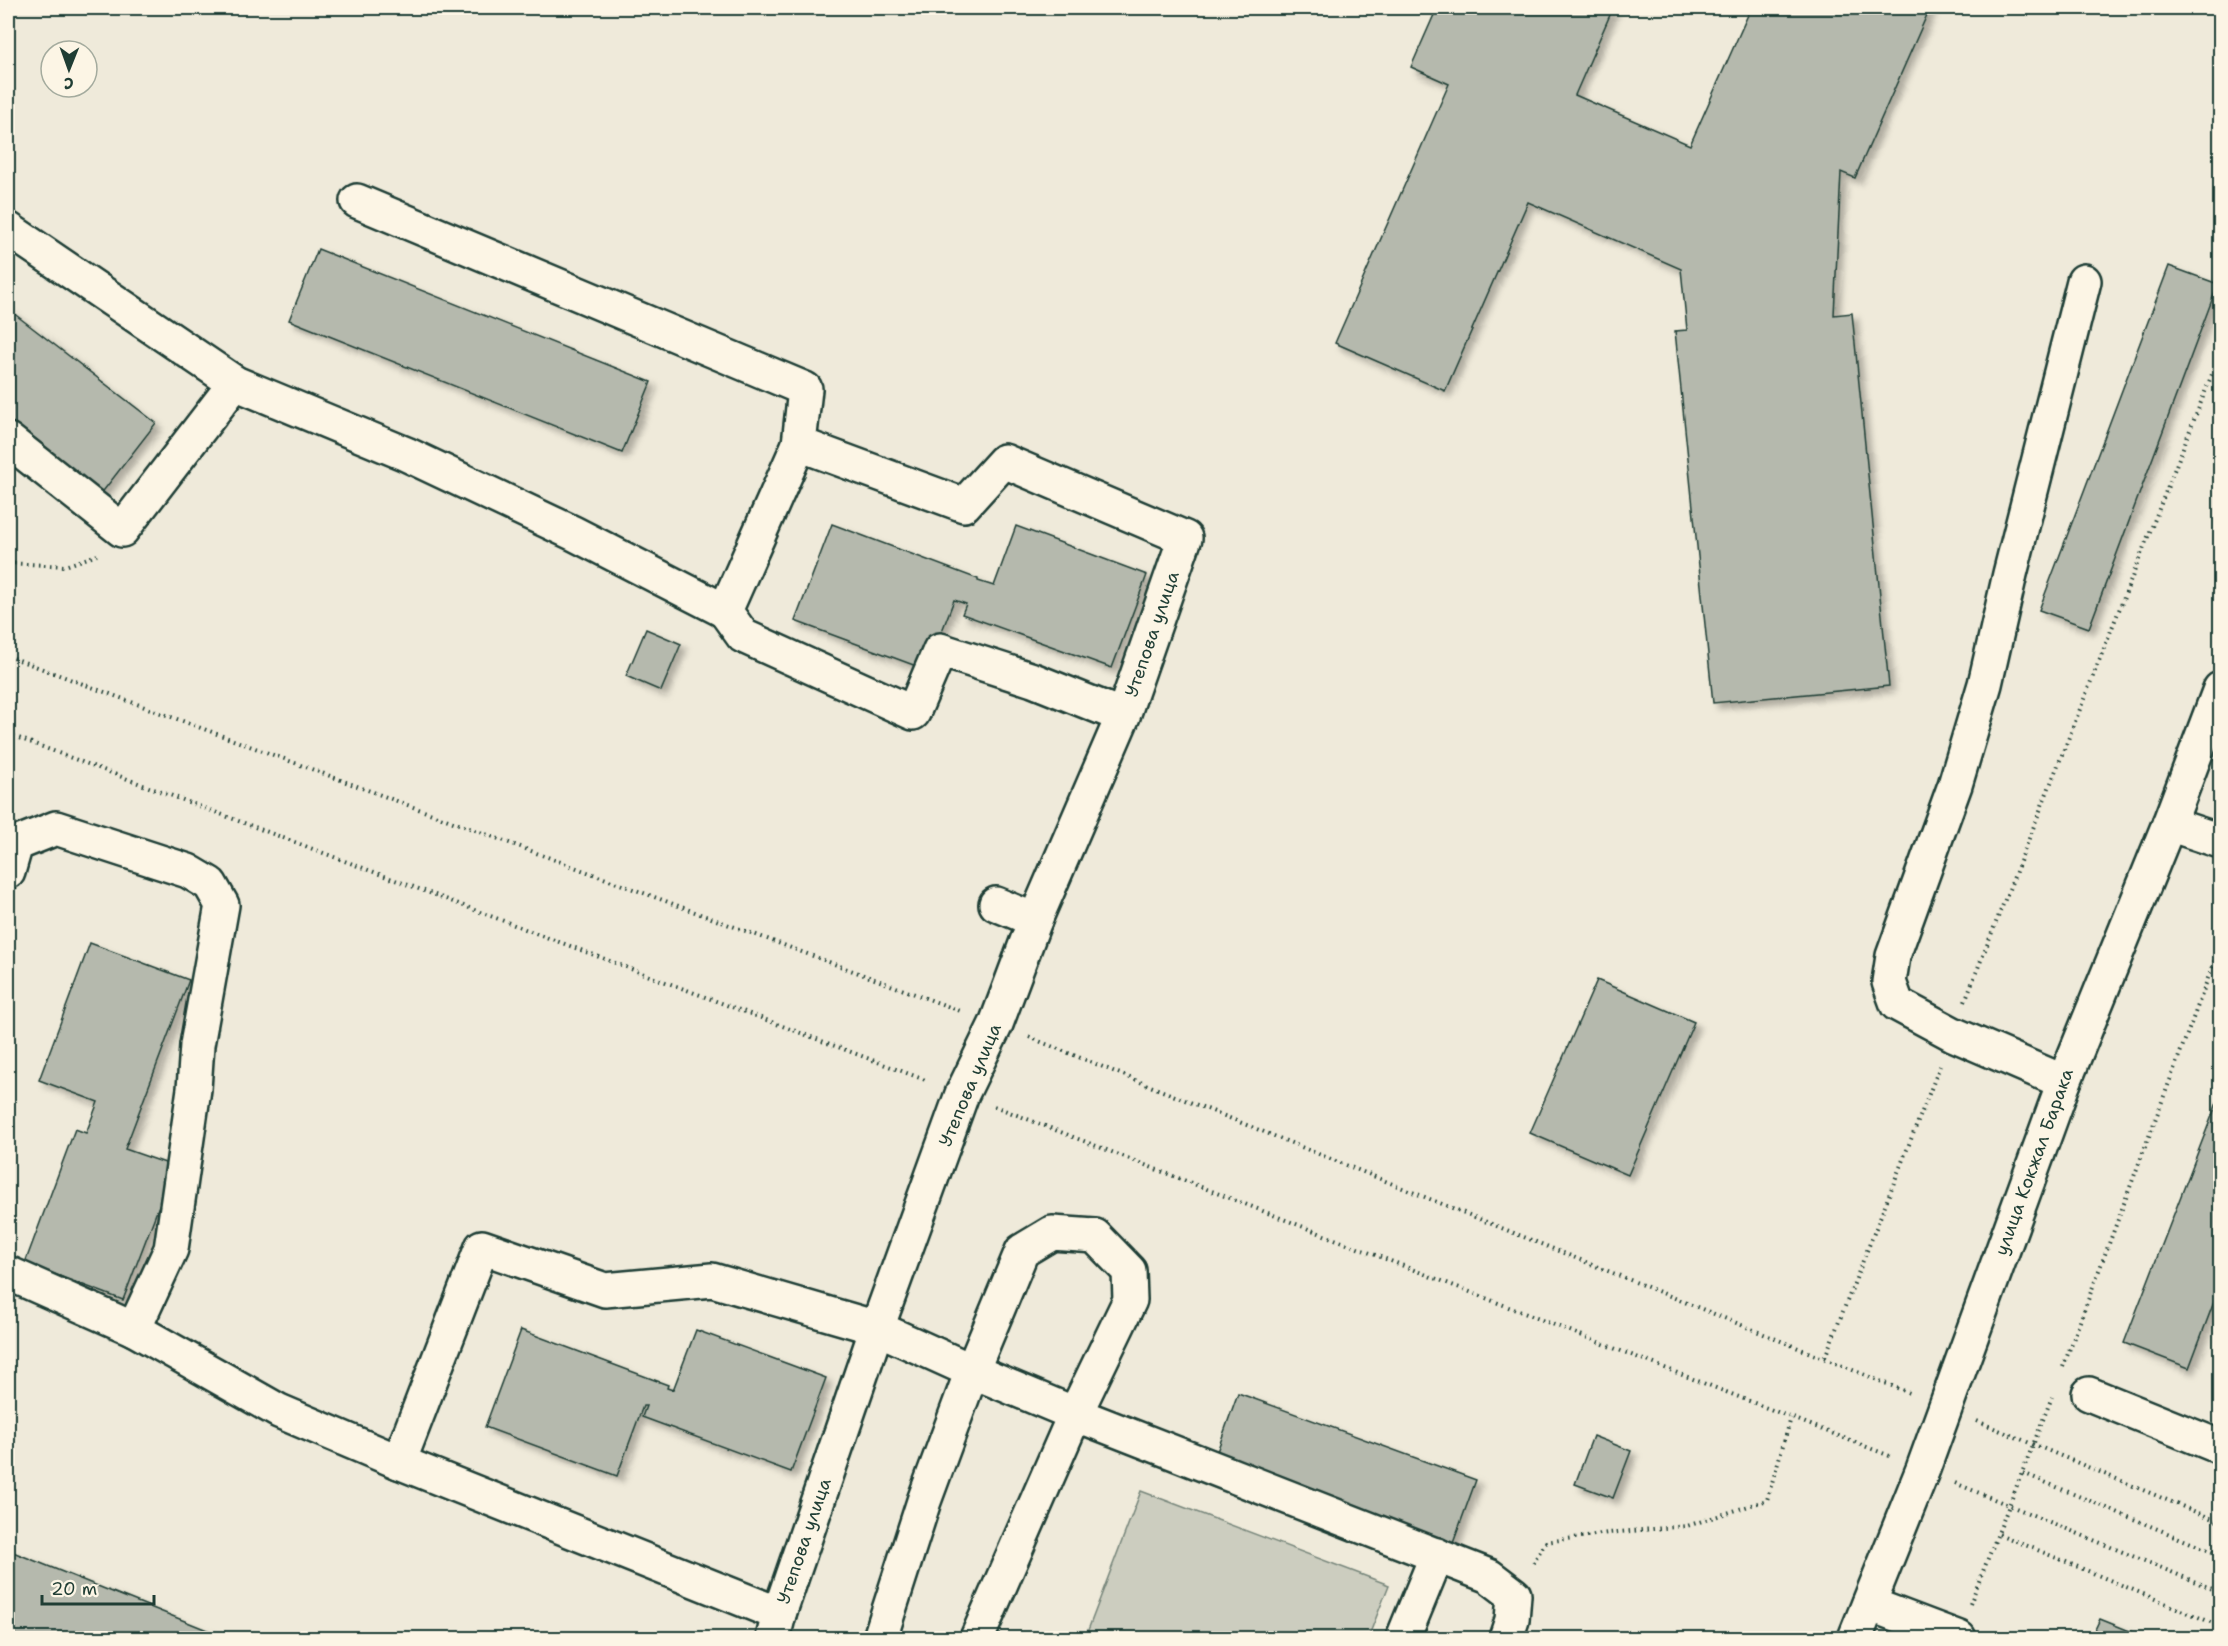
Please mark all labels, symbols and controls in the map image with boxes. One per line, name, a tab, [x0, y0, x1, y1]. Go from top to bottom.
north arrow	[39, 39, 99, 99]
text: С	[63, 73, 74, 94]
street label: Утепова улица	[1119, 568, 1185, 700]
street label: Утепова улица	[933, 1020, 1007, 1150]
street label: улица Кокжал Барака	[1989, 1065, 2079, 1259]
street label: Утепова улица	[771, 1475, 837, 1607]
scale bar	[42, 1568, 154, 1606]
text: 20 m	[51, 1577, 97, 1601]

